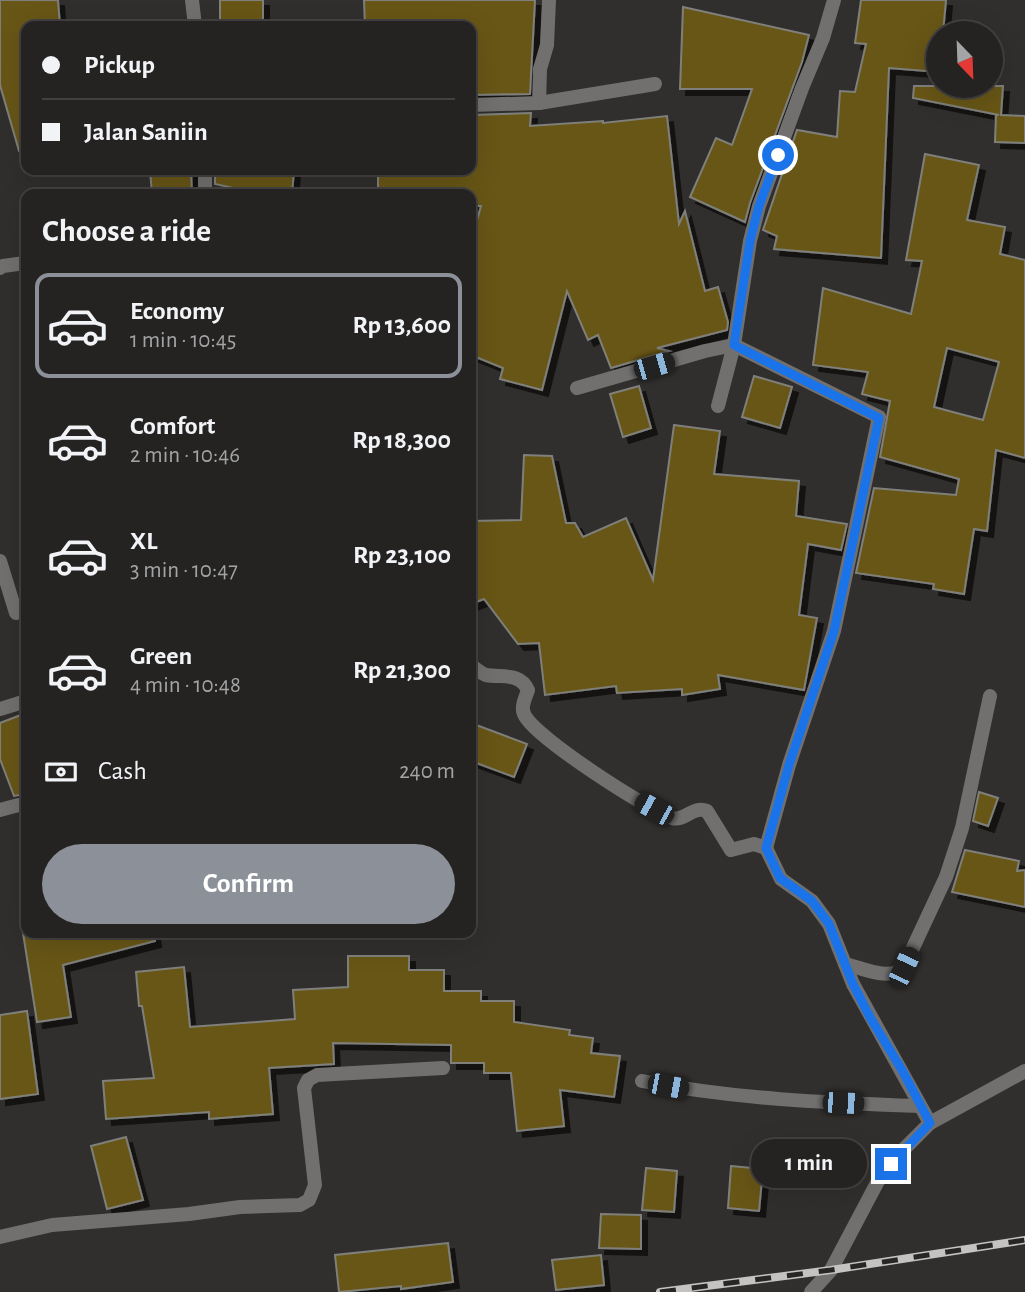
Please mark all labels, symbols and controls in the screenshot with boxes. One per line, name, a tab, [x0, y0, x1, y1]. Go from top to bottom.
north arrow	[926, 21, 1003, 98]
map controls	[926, 21, 1003, 98]
text: Pickup	[84, 52, 155, 78]
text: Jalan Saniin	[84, 119, 208, 145]
route start	[762, 139, 794, 171]
text: Choose a ride	[42, 215, 211, 247]
icon: car	[46, 294, 109, 357]
text: Economy	[130, 298, 224, 324]
text: Rp 13,600	[353, 312, 451, 338]
text: 1 min · 10:45	[130, 329, 236, 352]
car	[631, 350, 678, 382]
icon: car	[46, 409, 109, 472]
text: Comfort	[130, 413, 215, 439]
text: Rp 18,300	[352, 427, 451, 453]
text: 2 min · 10:46	[130, 444, 240, 467]
icon: car	[46, 524, 109, 587]
text: XL	[130, 528, 157, 554]
text: Rp 23,100	[353, 542, 451, 568]
text: 3 min · 10:47	[130, 559, 238, 582]
icon: car	[46, 639, 109, 702]
text: Green	[130, 643, 192, 669]
text: Rp 21,300	[353, 657, 451, 683]
text: 4 min · 10:48	[130, 674, 241, 697]
icon: cash	[42, 753, 80, 791]
text: Cash	[98, 758, 147, 784]
text: 240 m	[399, 760, 455, 783]
car	[631, 790, 678, 828]
button: Confirm	[42, 844, 455, 924]
car	[886, 944, 923, 990]
car	[646, 1072, 691, 1100]
car	[822, 1092, 865, 1114]
callout: 1 min	[751, 1140, 866, 1188]
route end	[875, 1148, 907, 1180]
text: 1 min	[785, 1152, 833, 1175]

